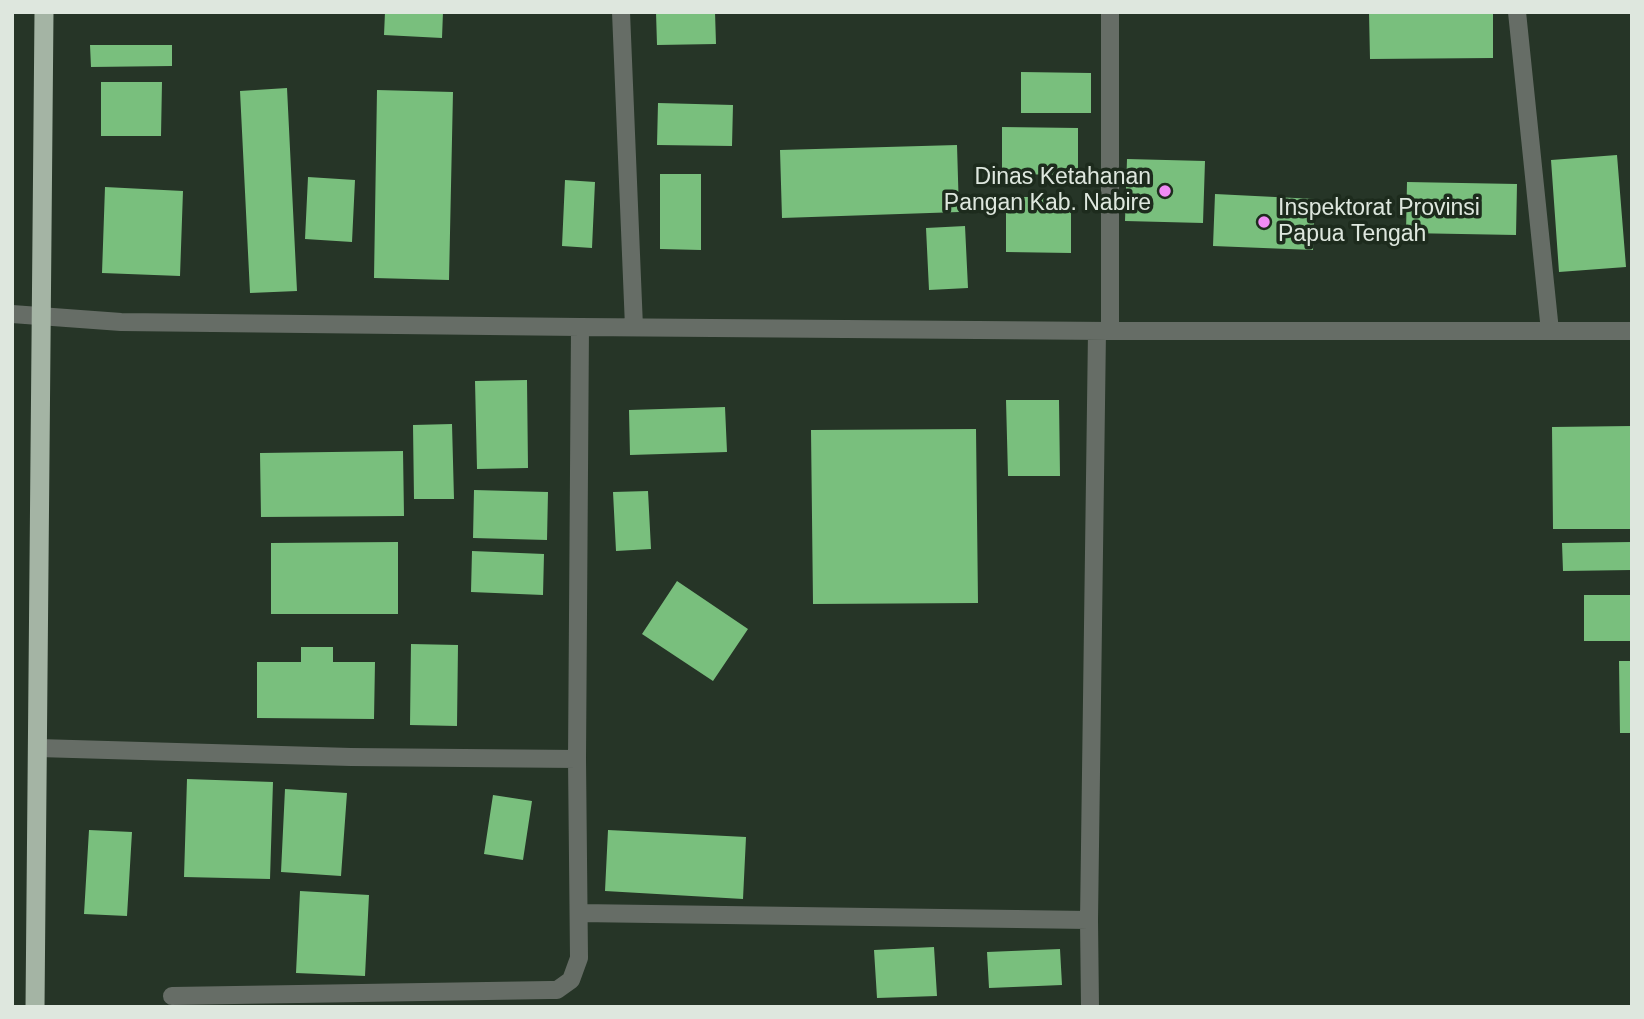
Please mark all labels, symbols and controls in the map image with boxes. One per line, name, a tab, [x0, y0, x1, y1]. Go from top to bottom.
place label: Dinas Ketahanan Pangan Kab. Nabire	[944, 164, 1151, 218]
marker: Dinas Ketahanan Pangan Kab. Nabire	[1157, 183, 1173, 199]
place label: Inspektorat Provinsi Papua Tengah	[1278, 195, 1480, 249]
marker: Inspektorat Provinsi Papua Tengah	[1256, 214, 1272, 230]

